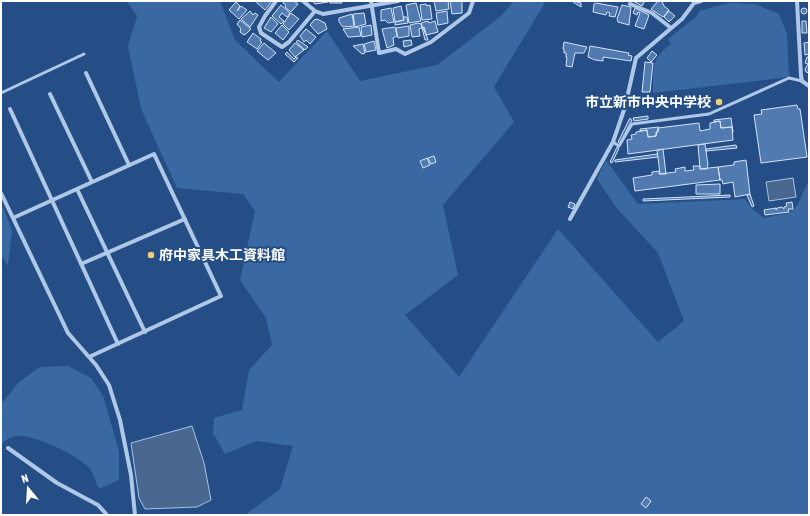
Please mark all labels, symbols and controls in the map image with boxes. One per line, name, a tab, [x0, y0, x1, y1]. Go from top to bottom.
place label: 市立新市中央中学校	[585, 94, 711, 110]
marker: 市立新市中央中学校	[714, 97, 724, 107]
place label: 府中家具木工資料館	[159, 247, 285, 263]
marker: 府中家具木工資料館	[146, 250, 156, 260]
north arrow	[8, 468, 48, 508]
text: N	[20, 472, 30, 485]

